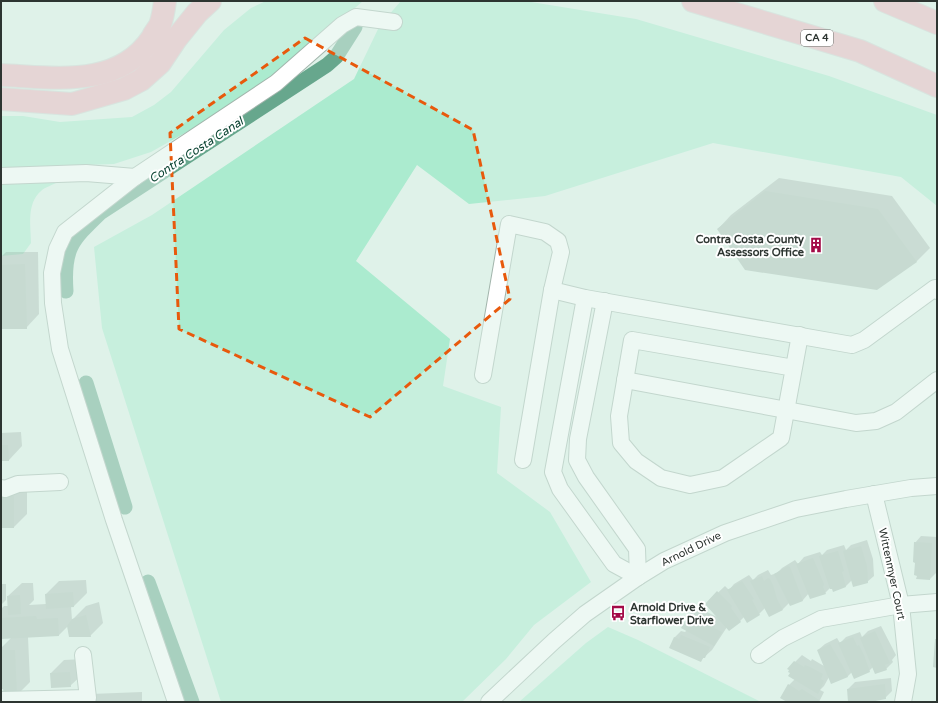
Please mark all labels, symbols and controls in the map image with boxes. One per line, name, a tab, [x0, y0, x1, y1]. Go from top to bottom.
road number: CA 4	[801, 30, 833, 46]
water label: Contra Costa Canal	[146, 113, 247, 186]
place label: Contra Costa County Assessors Office	[696, 233, 805, 259]
building icon: Contra Costa County Assessors Office	[807, 236, 825, 254]
street label: Wittenmyer Court	[876, 527, 908, 621]
street label: Arnold Drive	[659, 529, 723, 569]
place label: Arnold Drive & Starflower Drive	[630, 601, 715, 627]
bus stop icon: Arnold Drive & Starflower Drive	[609, 604, 627, 622]

